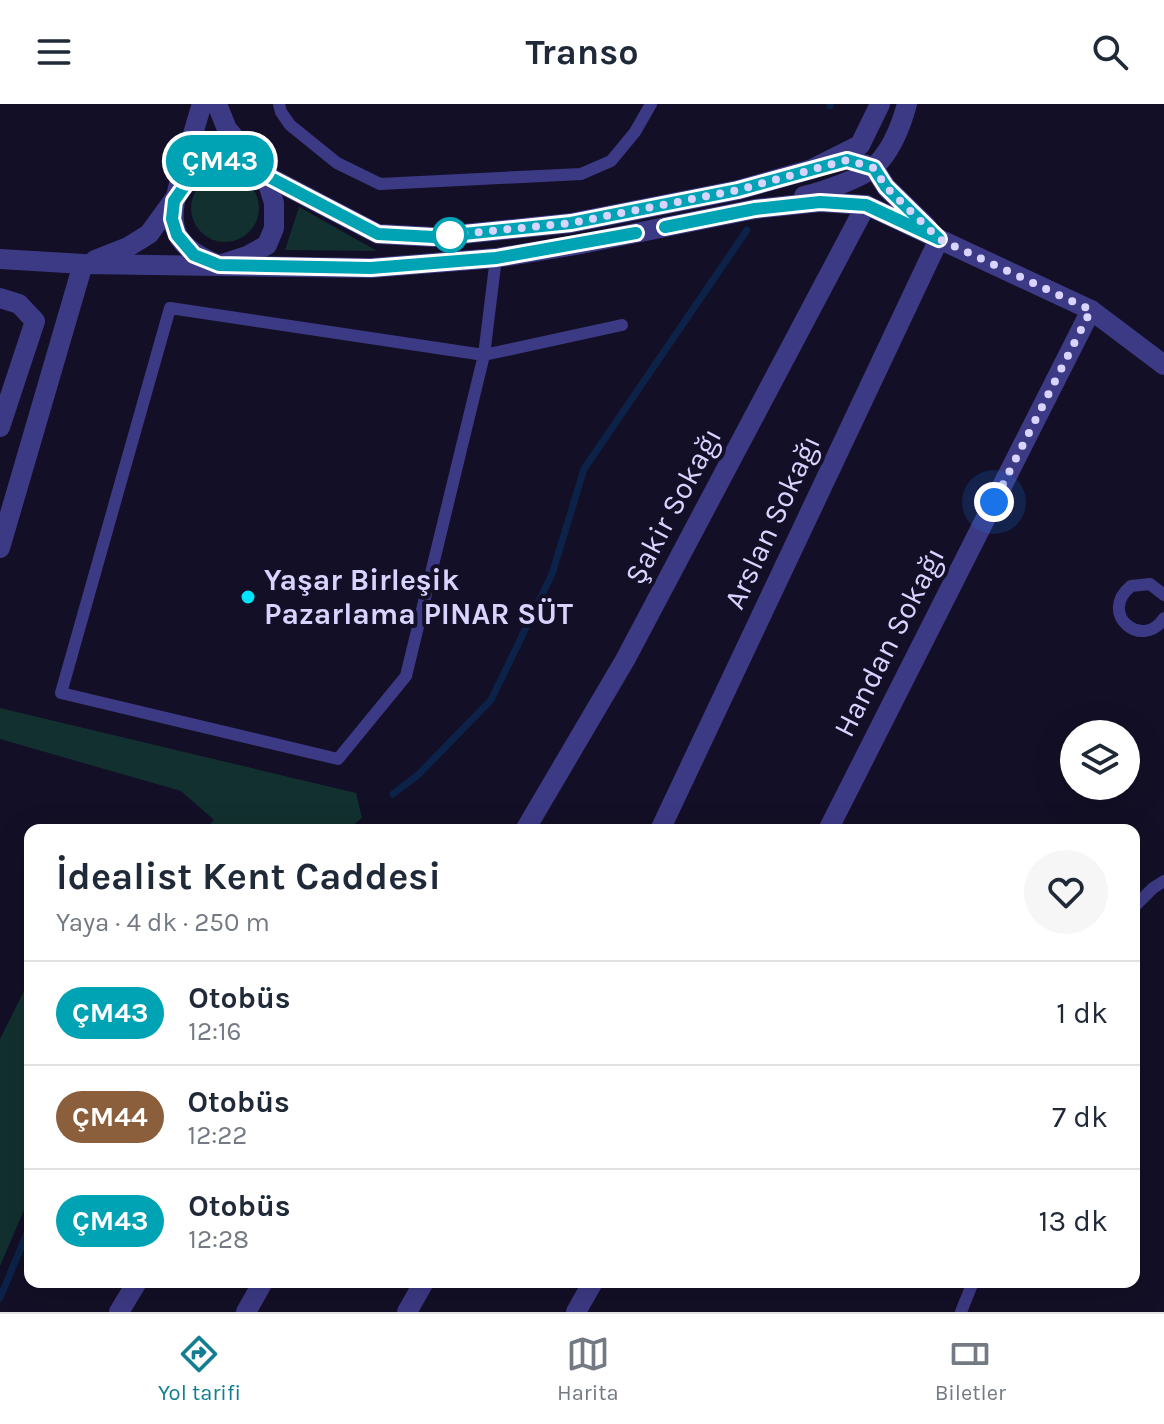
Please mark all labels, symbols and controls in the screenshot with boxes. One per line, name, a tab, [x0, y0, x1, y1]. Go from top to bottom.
icon: menu	[32, 30, 76, 74]
icon: search	[1088, 30, 1132, 74]
text: Transo	[525, 31, 639, 73]
line badge: ÇM43	[164, 135, 276, 187]
text: ÇM43	[182, 144, 258, 177]
unlabelled marker	[433, 218, 467, 252]
street label: Şakir Sokağı	[617, 421, 729, 591]
street label: Arslan Sokağı	[716, 429, 828, 615]
your location	[974, 482, 1014, 522]
street label: Handan Sokağı	[826, 541, 952, 743]
place label: Yaşar Birleşik Pazarlama PINAR SÜT	[264, 562, 573, 632]
marker: Yaşar Birleşik Pazarlama PINAR SÜT	[239, 588, 257, 606]
map controls	[1060, 720, 1140, 800]
button: layers	[1060, 720, 1140, 800]
button: heart	[1024, 850, 1108, 934]
text: İdealist Kent Caddesi	[56, 854, 441, 899]
text: Yaya · 4 dk · 250 m	[56, 907, 270, 938]
text: Otobüs	[188, 980, 291, 1016]
text: 1 dk	[1056, 995, 1108, 1031]
text: ÇM43	[72, 996, 148, 1029]
text: 12:16	[188, 1016, 241, 1047]
text: Otobüs	[188, 1084, 290, 1120]
text: 7 dk	[1052, 1099, 1108, 1135]
text: ÇM44	[72, 1100, 148, 1133]
text: 12:22	[188, 1120, 247, 1151]
text: Otobüs	[188, 1188, 291, 1224]
text: 13 dk	[1039, 1203, 1108, 1239]
text: ÇM43	[72, 1204, 148, 1237]
text: 12:28	[188, 1224, 249, 1255]
tab: Yol tarifi	[158, 1332, 241, 1406]
tab: Harita	[557, 1332, 619, 1406]
tab: Biletler	[935, 1332, 1006, 1406]

